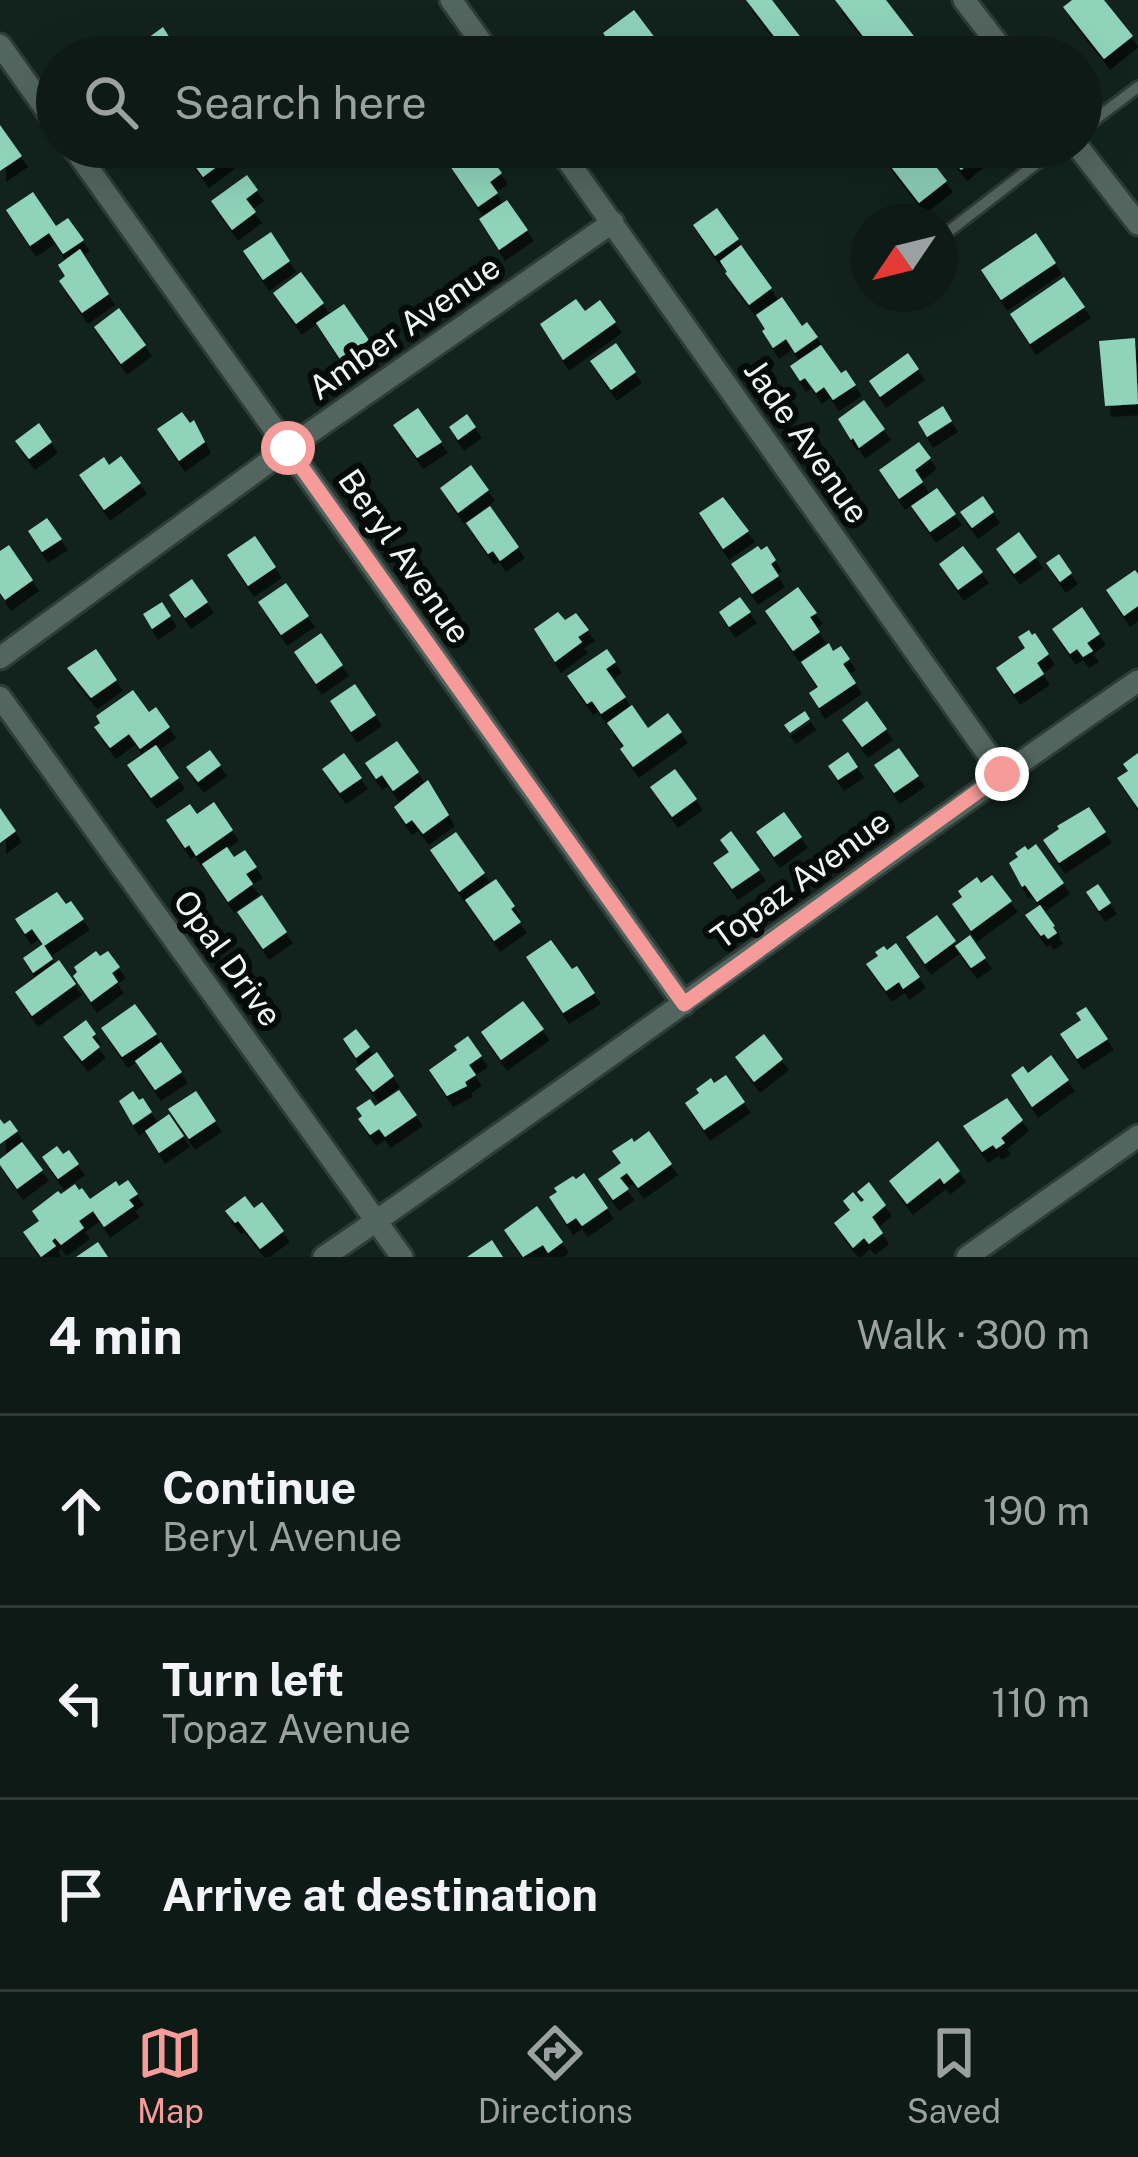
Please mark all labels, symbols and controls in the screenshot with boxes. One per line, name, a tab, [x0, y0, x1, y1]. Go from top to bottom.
search box	[36, 36, 1102, 168]
icon: search	[78, 69, 144, 135]
text: Search here	[174, 76, 427, 129]
north arrow	[850, 204, 958, 312]
street label: Amber Avenue	[301, 247, 507, 407]
street label: Jade Avenue	[737, 352, 877, 530]
route start	[261, 421, 315, 475]
street label: Beryl Avenue	[331, 462, 479, 650]
route end	[975, 747, 1029, 801]
street label: Topaz Avenue	[704, 802, 896, 956]
street label: Opal Drive	[166, 883, 290, 1033]
text: 4 min	[48, 1306, 183, 1365]
text: Walk · 300 m	[857, 1312, 1090, 1358]
text: Continue	[162, 1461, 356, 1514]
icon: ahead	[48, 1478, 114, 1544]
text: 190 m	[983, 1488, 1090, 1534]
text: Beryl Avenue	[162, 1514, 402, 1560]
text: Turn left	[162, 1653, 344, 1706]
icon: left	[48, 1670, 114, 1736]
text: 110 m	[991, 1680, 1090, 1726]
text: Topaz Avenue	[162, 1706, 411, 1752]
icon: arrive	[48, 1862, 114, 1928]
text: Arrive at destination	[162, 1868, 598, 1921]
tab: Map	[137, 2020, 204, 2130]
tab: Directions	[478, 2020, 633, 2130]
tab: Saved	[907, 2020, 1001, 2130]

